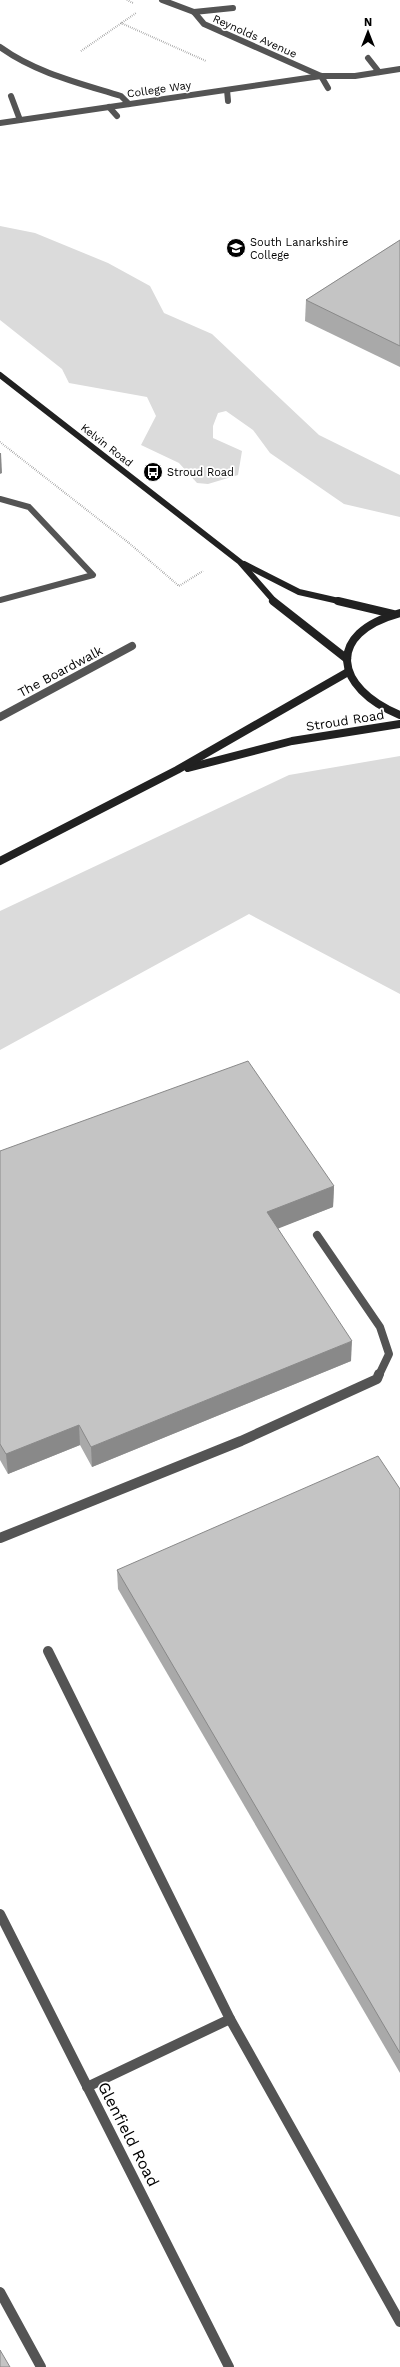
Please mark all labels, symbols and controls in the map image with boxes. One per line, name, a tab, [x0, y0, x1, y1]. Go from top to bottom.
street label: Reynolds Avenue	[211, 12, 299, 61]
north arrow	[348, 12, 388, 52]
text: N	[364, 16, 372, 29]
street label: College Way	[126, 79, 192, 100]
place label: South Lanarkshire College	[250, 236, 348, 262]
school or university icon: South Lanarkshire College	[225, 237, 247, 259]
street label: Kelvin Road	[78, 421, 135, 470]
bus stop icon: Stroud Road	[142, 461, 164, 483]
place label: Stroud Road	[167, 466, 234, 479]
street label: The Boardwalk	[15, 642, 106, 700]
street label: Stroud Road	[305, 707, 385, 734]
street label: Glenfield Road	[94, 2079, 163, 2190]

